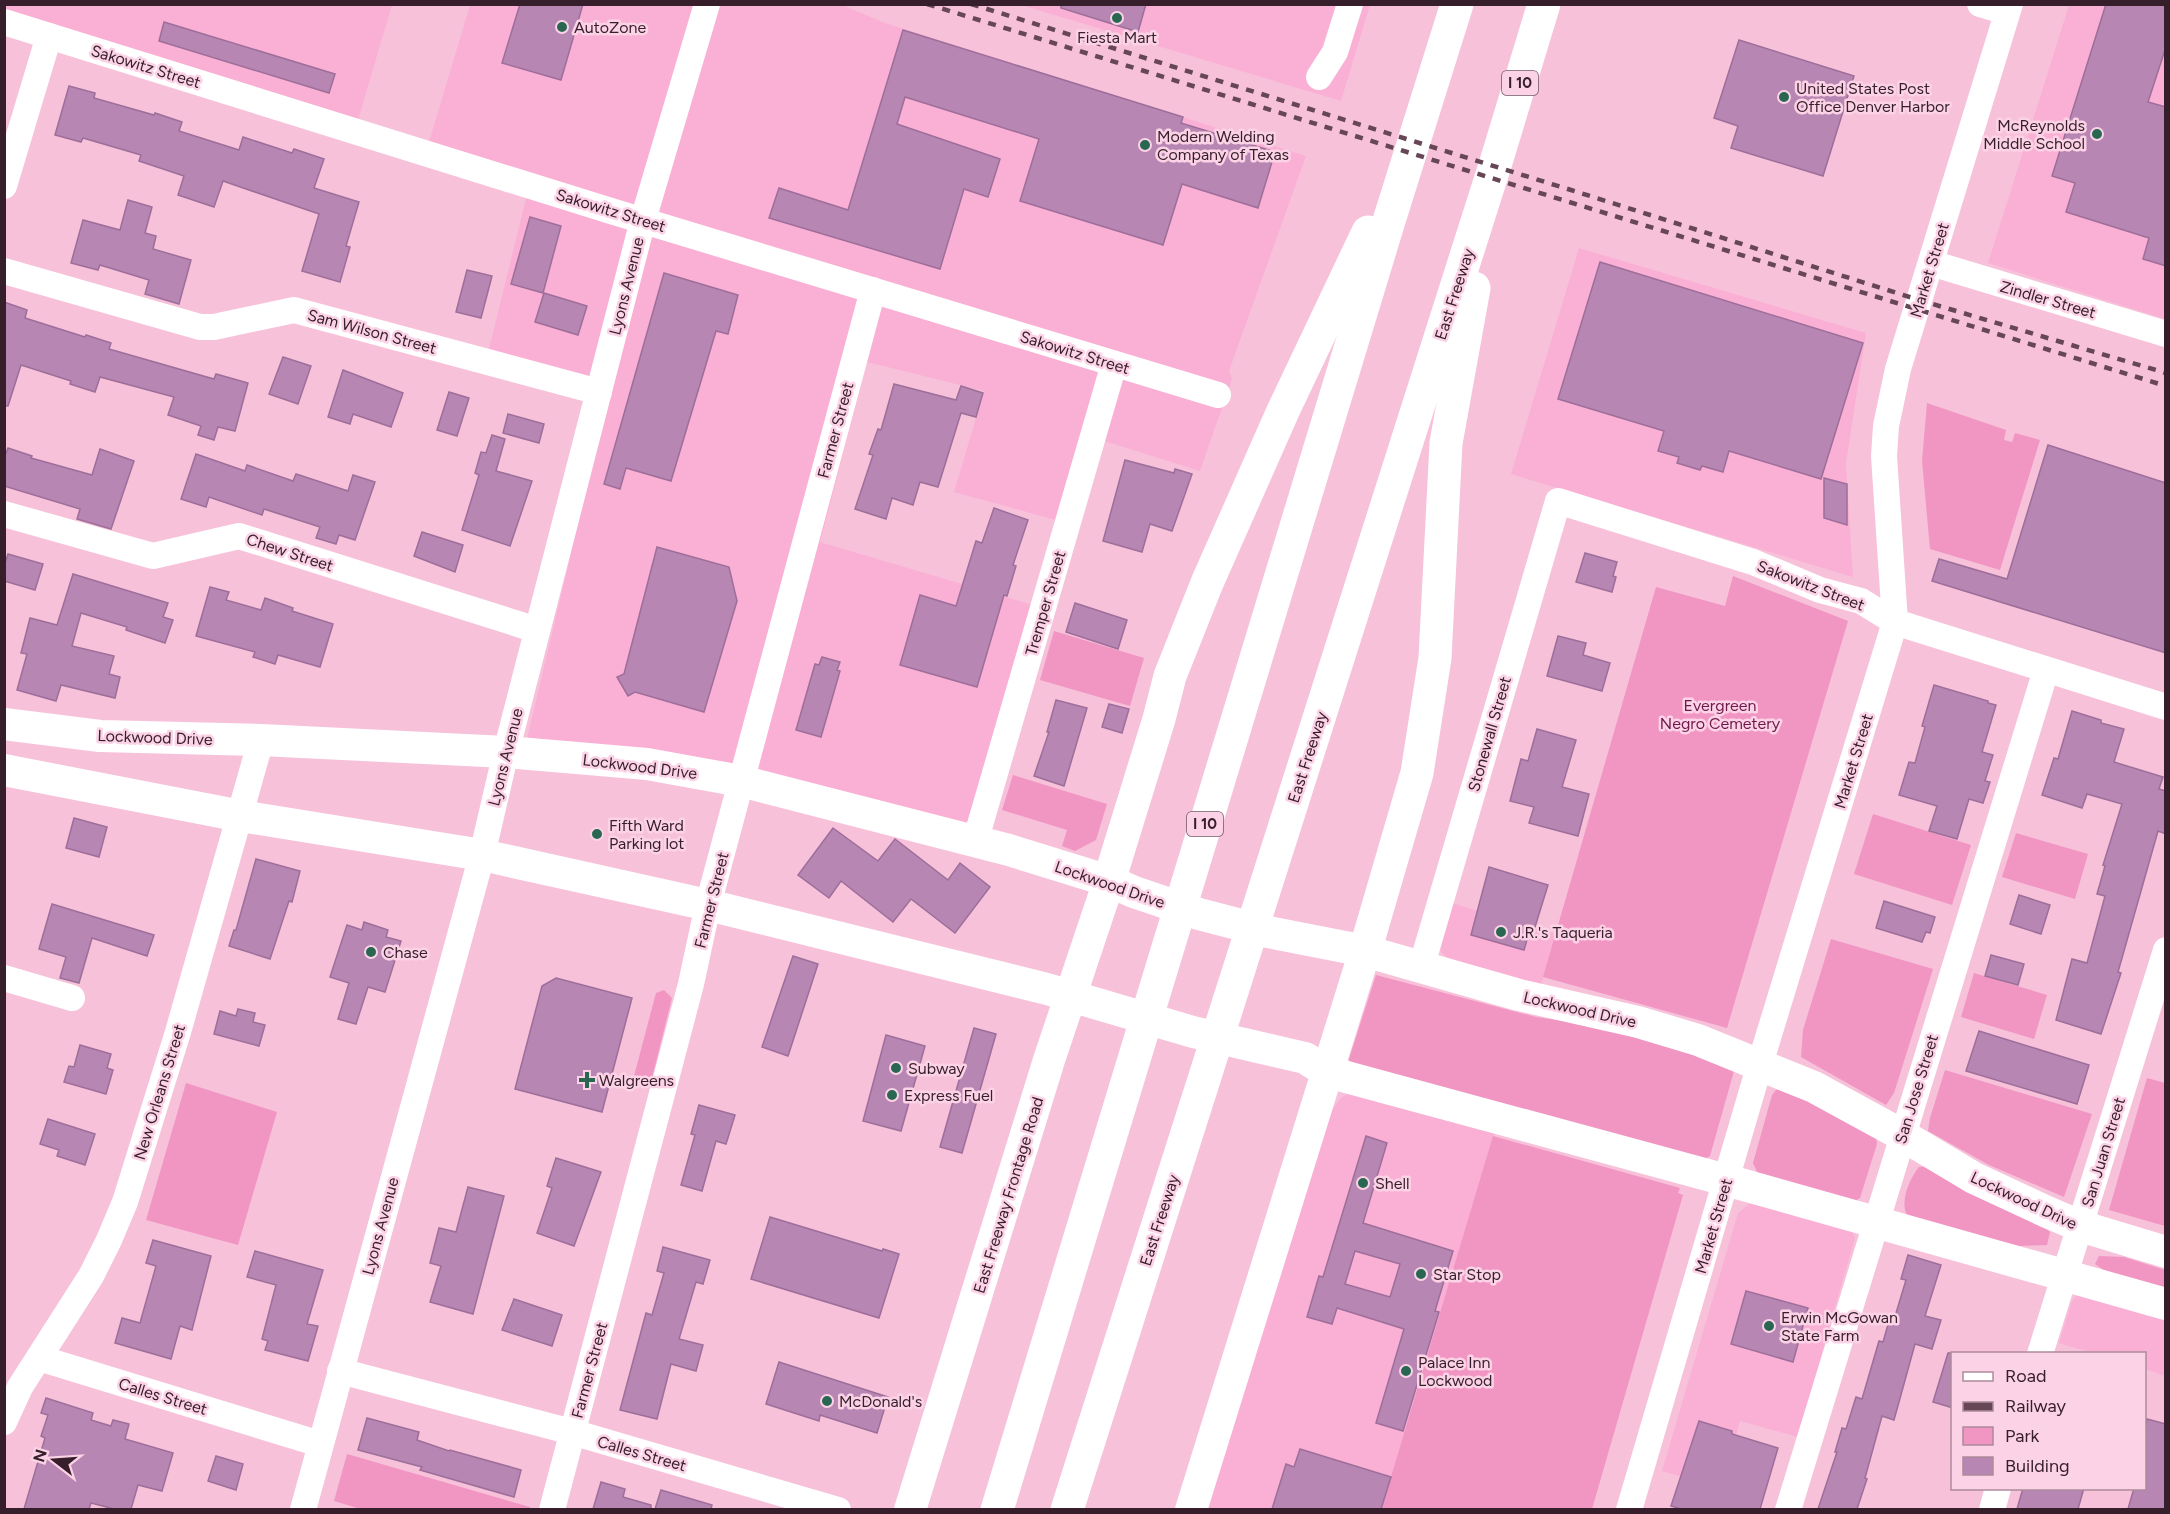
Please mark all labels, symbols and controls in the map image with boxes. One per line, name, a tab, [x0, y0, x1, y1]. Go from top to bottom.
marker: Fiesta Mart	[1110, 11, 1124, 25]
place label: AutoZone	[574, 18, 647, 37]
marker: AutoZone	[555, 20, 569, 34]
place label: Fiesta Mart	[1077, 28, 1157, 47]
street label: Sakowitz Street	[89, 41, 203, 92]
road number: I 10	[1502, 71, 1538, 95]
place label: United States Post Office Denver Harbor	[1796, 79, 1950, 116]
marker: United States Post Office Denver Harbor	[1777, 90, 1791, 104]
place label: McReynolds Middle School	[1983, 116, 2085, 153]
place label: Modern Welding Company of Texas	[1157, 127, 1289, 164]
marker: McReynolds Middle School	[2090, 127, 2104, 141]
marker: Modern Welding Company of Texas	[1138, 138, 1152, 152]
street label: Sakowitz Street	[554, 185, 668, 236]
street label: Market Street	[1906, 220, 1953, 320]
street label: Lyons Avenue	[605, 235, 648, 337]
street label: East Freeway	[1431, 245, 1478, 342]
street label: Zindler Street	[1998, 277, 2098, 322]
street label: Sam Wilson Street	[305, 305, 438, 358]
street label: Sakowitz Street	[1018, 327, 1132, 378]
street label: Farmer Street	[814, 380, 857, 480]
street label: Chew Street	[244, 529, 336, 575]
street label: Tremper Street	[1021, 549, 1070, 658]
street label: Sakowitz Street	[1754, 556, 1867, 615]
street label: Stonewall Street	[1464, 674, 1515, 794]
park label: Evergreen Negro Cemetery	[1660, 696, 1781, 733]
street label: Lyons Avenue	[484, 706, 527, 808]
street label: East Freeway	[1284, 708, 1331, 805]
street label: Market Street	[1830, 711, 1877, 811]
street label: Lockwood Drive	[97, 726, 213, 749]
street label: Lockwood Drive	[582, 750, 699, 783]
road number: I 10	[1187, 812, 1223, 836]
place label: Fifth Ward Parking lot	[609, 816, 684, 853]
marker: Fifth Ward Parking lot	[590, 827, 604, 841]
street label: Farmer Street	[690, 850, 733, 950]
street label: Lockwood Drive	[1052, 857, 1168, 912]
place label: J.R.'s Taqueria	[1513, 923, 1613, 942]
marker: J.R.'s Taqueria	[1494, 925, 1508, 939]
place label: Chase	[383, 943, 428, 962]
marker: Chase	[364, 945, 378, 959]
street label: Lockwood Drive	[1522, 987, 1638, 1032]
street label: New Orleans Street	[130, 1022, 189, 1162]
street label: San Jose Street	[1891, 1032, 1942, 1146]
place label: Subway	[908, 1059, 965, 1078]
marker: Subway	[889, 1061, 903, 1075]
place label: Walgreens	[599, 1071, 674, 1090]
marker: Walgreens	[580, 1073, 594, 1087]
place label: Express Fuel	[904, 1086, 993, 1105]
marker: Express Fuel	[885, 1088, 899, 1102]
street label: East Freeway Frontage Road	[970, 1095, 1047, 1296]
street label: San Juan Street	[2078, 1095, 2129, 1209]
street label: Lockwood Drive	[1968, 1167, 2080, 1234]
street label: East Freeway	[1136, 1171, 1183, 1268]
place label: Shell	[1375, 1174, 1410, 1193]
street label: Lyons Avenue	[358, 1175, 403, 1277]
marker: Shell	[1356, 1176, 1370, 1190]
street label: Market Street	[1691, 1176, 1736, 1276]
place label: Star Stop	[1433, 1265, 1501, 1284]
marker: Star Stop	[1414, 1267, 1428, 1281]
place label: Erwin McGowan State Farm	[1781, 1308, 1898, 1345]
marker: Erwin McGowan State Farm	[1762, 1319, 1776, 1333]
street label: Farmer Street	[568, 1320, 611, 1420]
legend	[1951, 1352, 2146, 1490]
place label: Palace Inn Lockwood	[1418, 1353, 1492, 1390]
marker: Palace Inn Lockwood	[1399, 1364, 1413, 1378]
text: Road	[2005, 1365, 2046, 1387]
street label: Calles Street	[116, 1374, 209, 1419]
place label: McDonald's	[839, 1392, 922, 1411]
marker: McDonald's	[820, 1394, 834, 1408]
text: Railway	[2005, 1395, 2067, 1417]
text: Park	[2005, 1425, 2040, 1447]
north arrow	[24, 1430, 84, 1490]
street label: Calles Street	[595, 1432, 689, 1475]
text: N	[29, 1447, 51, 1464]
text: Building	[2005, 1455, 2070, 1477]

